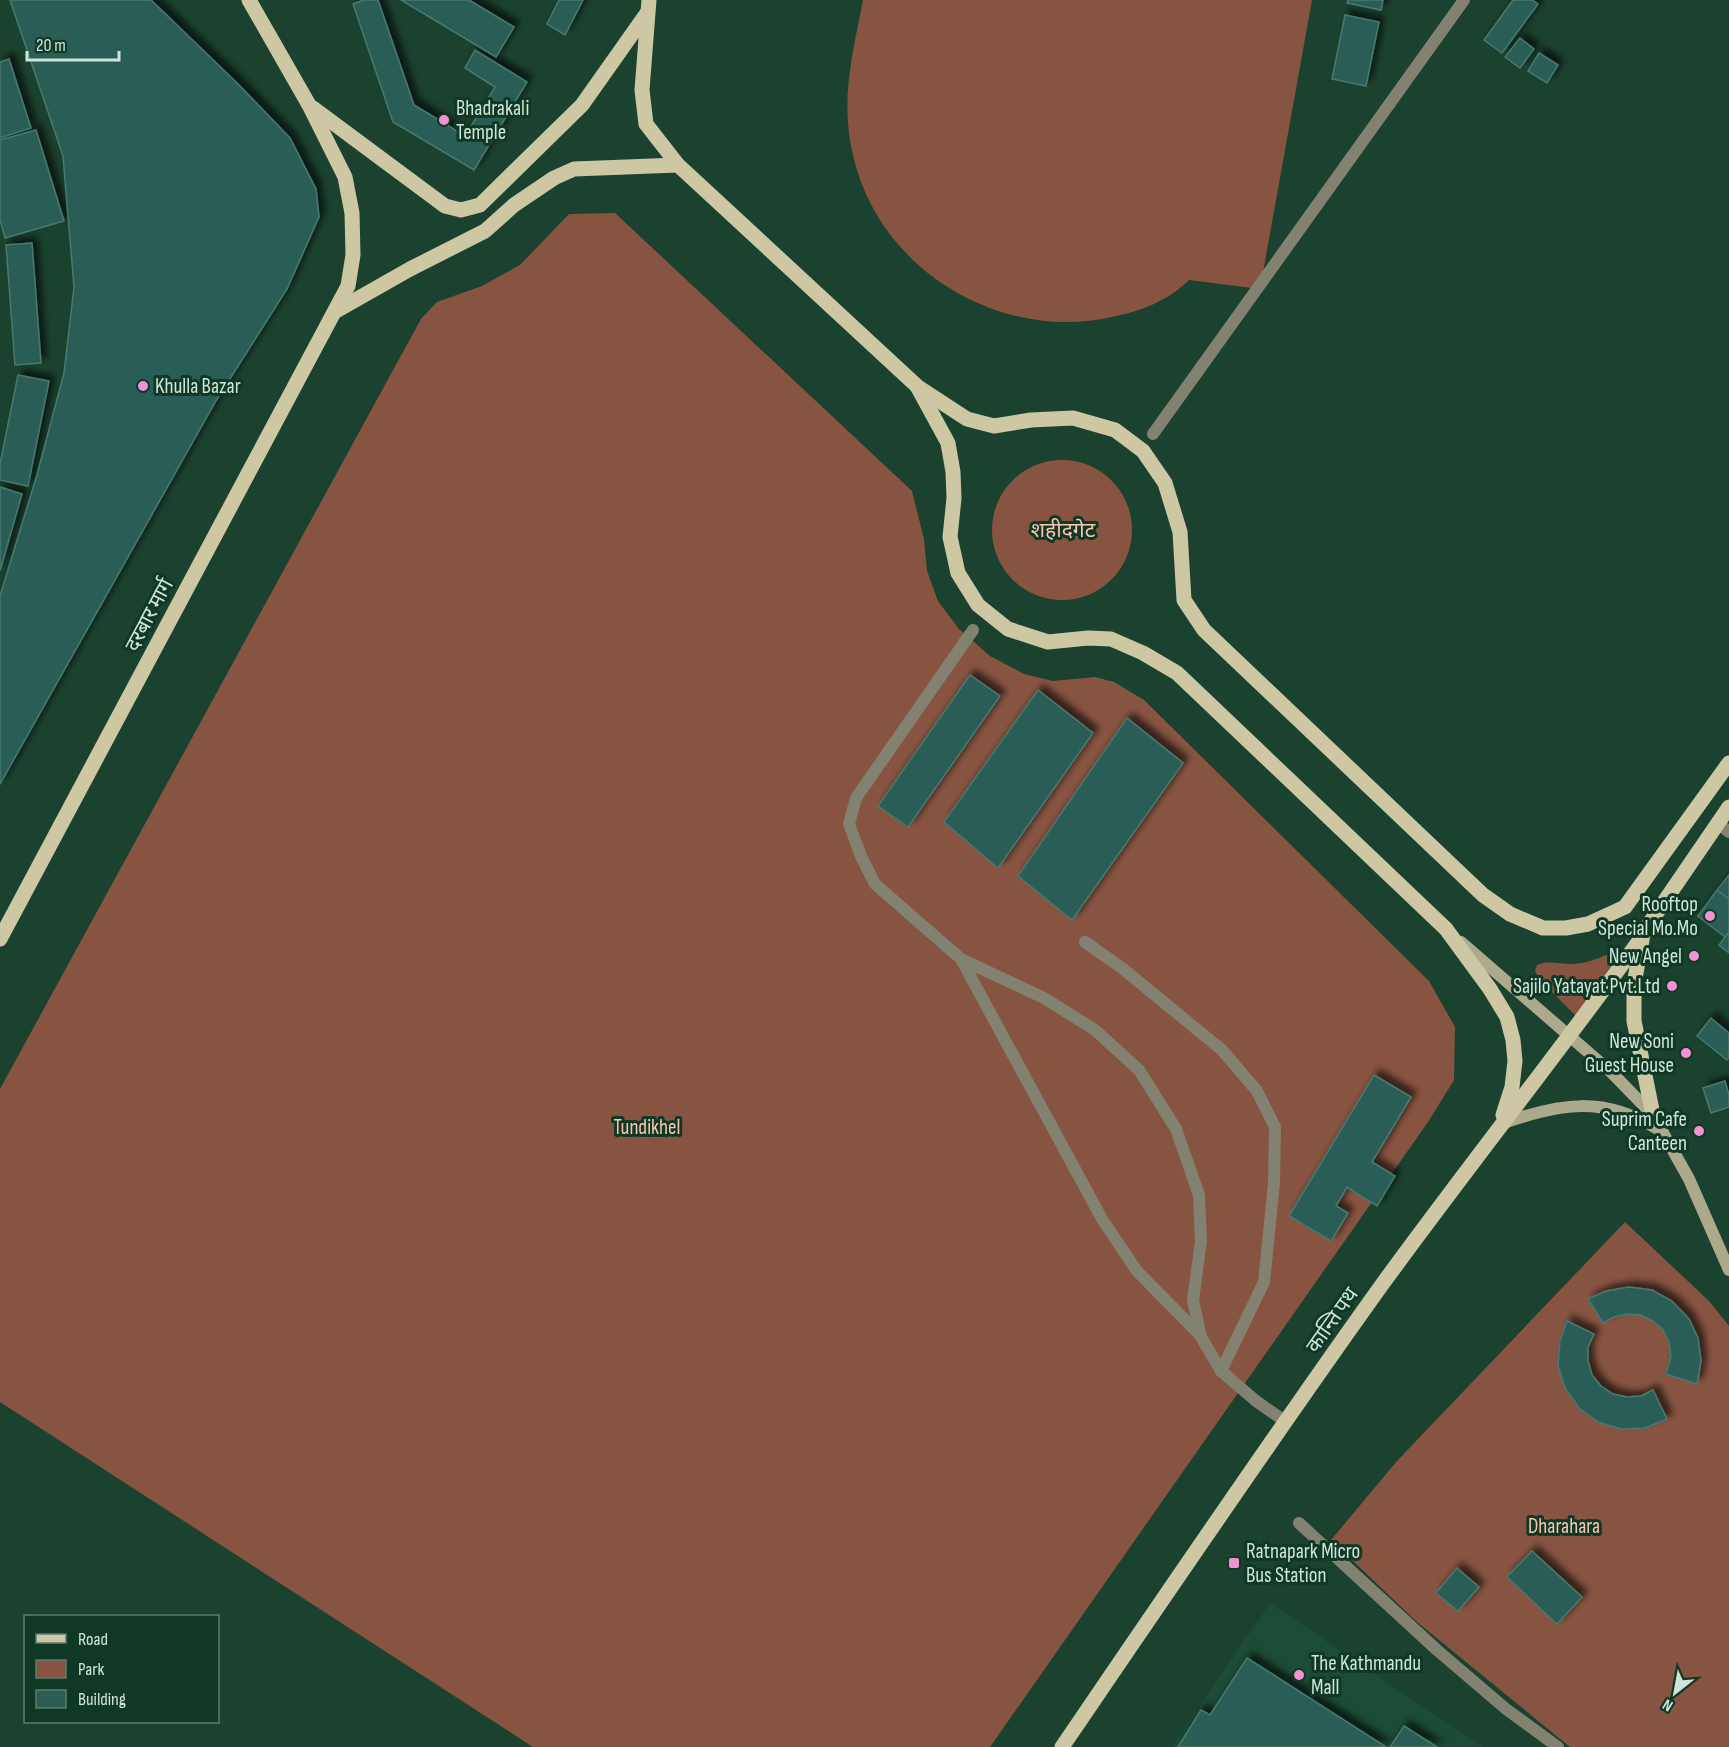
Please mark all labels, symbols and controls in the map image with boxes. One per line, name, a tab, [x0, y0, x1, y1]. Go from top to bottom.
scale bar	[27, 24, 118, 62]
text: 20 m	[36, 35, 66, 56]
place label: Bhadrakali Temple	[456, 96, 529, 145]
marker: Bhadrakali Temple	[437, 113, 451, 127]
place label: Khulla Bazar	[155, 374, 241, 399]
marker: Khulla Bazar	[136, 379, 150, 393]
park label: शहीदगेट	[1031, 518, 1096, 543]
street label: दरबार मार्ग	[120, 573, 180, 656]
place label: Rooftop Special Mo.Mo	[1598, 892, 1698, 941]
marker: Rooftop Special Mo.Mo	[1703, 909, 1717, 923]
place label: New Angel	[1609, 944, 1682, 969]
marker: New Angel	[1687, 949, 1701, 963]
place label: Sajilo Yatayat Pvt.Ltd	[1513, 974, 1660, 999]
marker: Sajilo Yatayat Pvt.Ltd	[1665, 979, 1679, 993]
place label: New Soni Guest House	[1585, 1029, 1674, 1078]
marker: New Soni Guest House	[1679, 1046, 1693, 1060]
place label: Suprim Cafe Canteen	[1602, 1107, 1687, 1156]
park label: Tundikhel	[614, 1115, 680, 1140]
marker: Suprim Cafe Canteen	[1692, 1124, 1706, 1138]
street label: कान्ति पथ	[1301, 1282, 1364, 1358]
park label: Dharahara	[1528, 1514, 1600, 1539]
place label: Ratnapark Micro Bus Station	[1246, 1539, 1360, 1588]
marker: Ratnapark Micro Bus Station	[1227, 1556, 1241, 1570]
legend	[24, 1615, 219, 1723]
text: Road	[78, 1629, 108, 1650]
place label: The Kathmandu Mall	[1311, 1651, 1421, 1700]
text: Park	[78, 1659, 104, 1680]
north arrow	[1645, 1663, 1705, 1723]
marker: The Kathmandu Mall	[1292, 1668, 1306, 1682]
text: Building	[78, 1689, 126, 1710]
text: N	[1659, 1694, 1677, 1715]

